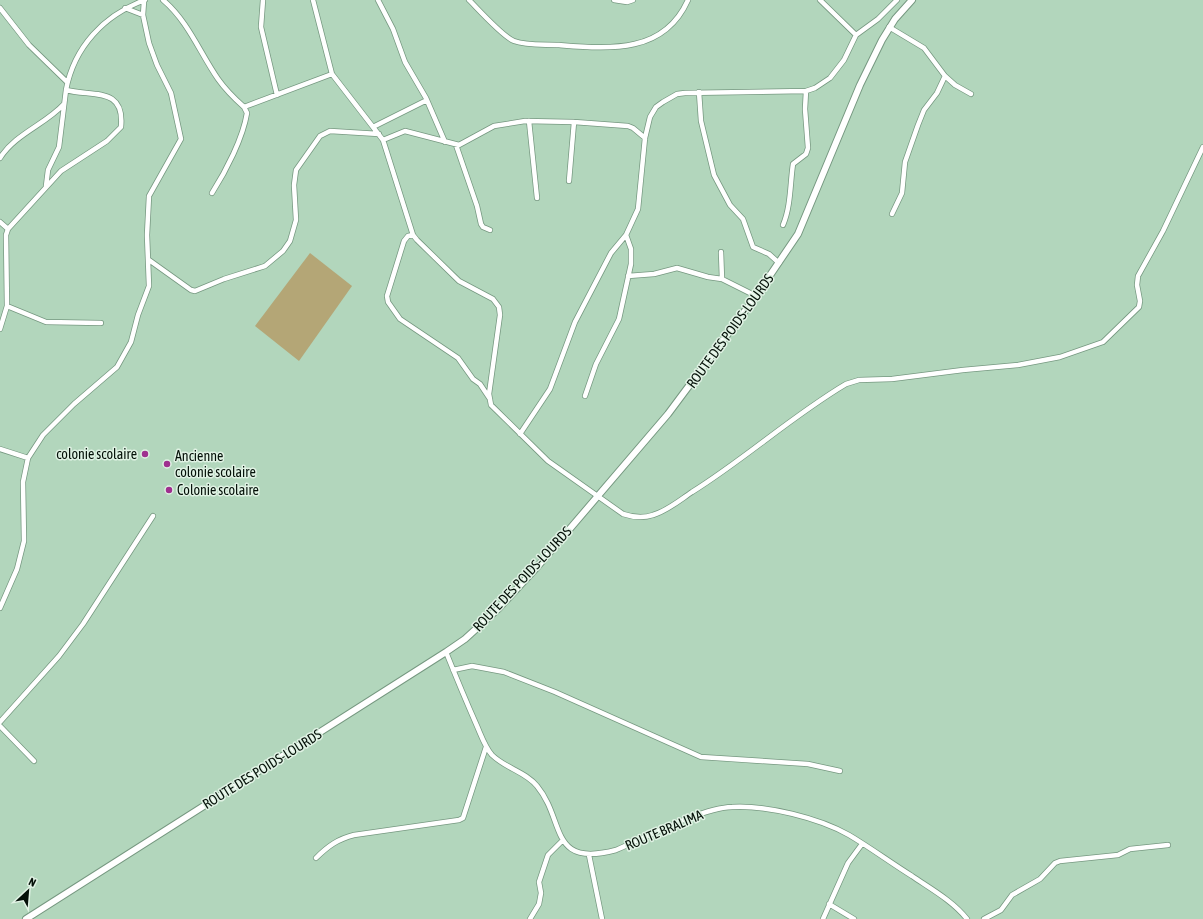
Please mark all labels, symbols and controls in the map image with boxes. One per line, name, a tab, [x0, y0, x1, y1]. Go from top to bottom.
street label: ROUTE DES POIDS-LOURDS	[683, 271, 777, 391]
place label: colonie scolaire	[56, 446, 137, 462]
place label: Ancienne colonie scolaire	[175, 448, 256, 480]
marker: colonie scolaire	[140, 449, 150, 459]
marker: Ancienne colonie scolaire	[162, 459, 172, 469]
place label: Colonie scolaire	[177, 482, 259, 498]
marker: Colonie scolaire	[164, 485, 174, 495]
street label: ROUTE DES POIDS-LOURDS	[469, 523, 575, 635]
street label: ROUTE DES POIDS-LOURDS	[200, 726, 324, 812]
street label: ROUTE BRALIMA	[623, 806, 705, 854]
north arrow	[8, 871, 48, 911]
text: N	[27, 875, 38, 889]

